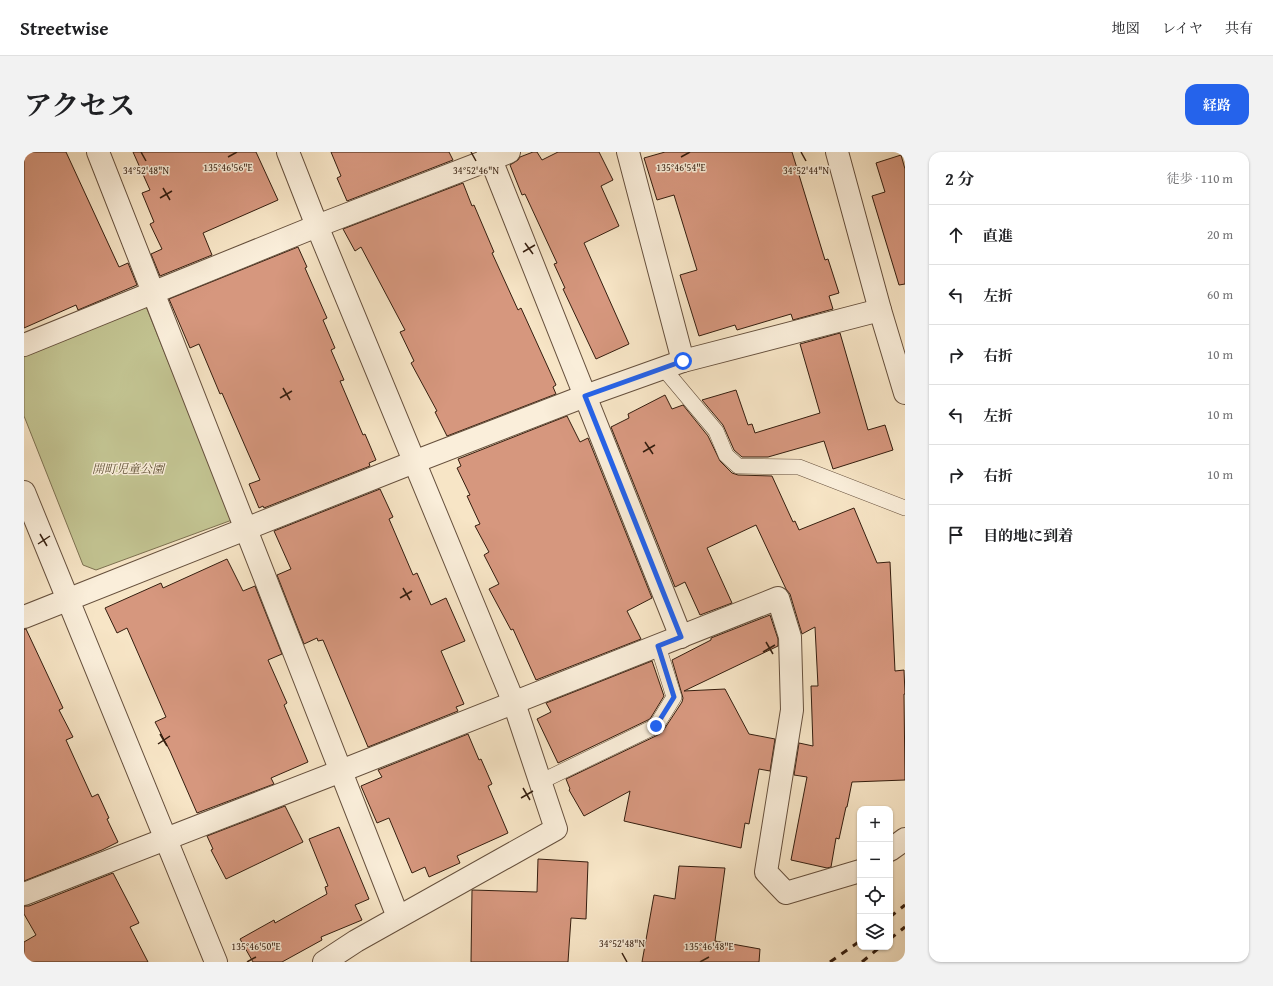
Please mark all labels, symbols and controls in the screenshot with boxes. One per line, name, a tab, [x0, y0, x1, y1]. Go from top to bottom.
text: Streetwise	[20, 14, 109, 42]
text: 地図	[1112, 18, 1140, 38]
text: レイヤ	[1162, 18, 1203, 38]
text: 共有	[1225, 18, 1253, 38]
text: アクセス	[24, 84, 135, 125]
button: 経路	[1185, 84, 1249, 125]
text: 135°46'56"E	[203, 160, 253, 175]
text: 135°46'54"E	[656, 160, 706, 175]
text: 34°52'48"N	[123, 163, 169, 178]
text: 34°52'46"N	[453, 163, 499, 178]
text: 34°52'44"N	[783, 163, 829, 178]
text: 2 分	[945, 166, 975, 191]
text: 徒歩 · 110 m	[1167, 169, 1233, 188]
icon: ahead	[945, 224, 967, 246]
text: 直進	[983, 225, 1013, 246]
text: 20 m	[1207, 225, 1233, 244]
icon: left	[945, 284, 967, 306]
text: 左折	[983, 285, 1013, 306]
text: 60 m	[1207, 285, 1233, 304]
icon: right	[945, 344, 967, 366]
text: 右折	[983, 345, 1013, 366]
text: 10 m	[1207, 345, 1233, 364]
route start	[674, 352, 692, 370]
icon: left	[945, 404, 967, 426]
text: 左折	[983, 405, 1013, 426]
text: 10 m	[1207, 405, 1233, 424]
park label: 開町児童公園	[92, 460, 166, 477]
icon: right	[945, 464, 967, 486]
text: 右折	[983, 465, 1013, 486]
text: 10 m	[1207, 465, 1233, 484]
icon: arrive	[945, 524, 967, 546]
text: 目的地に到着	[983, 525, 1073, 546]
route end	[647, 717, 665, 735]
map controls	[857, 806, 893, 950]
button: +	[857, 806, 893, 842]
button: −	[857, 842, 893, 878]
button: locate	[857, 878, 893, 914]
button: layers	[857, 914, 893, 950]
text: 34°52'48"N	[599, 936, 645, 951]
text: 135°46'50"E	[231, 939, 281, 954]
text: 135°46'48"E	[684, 939, 734, 954]

